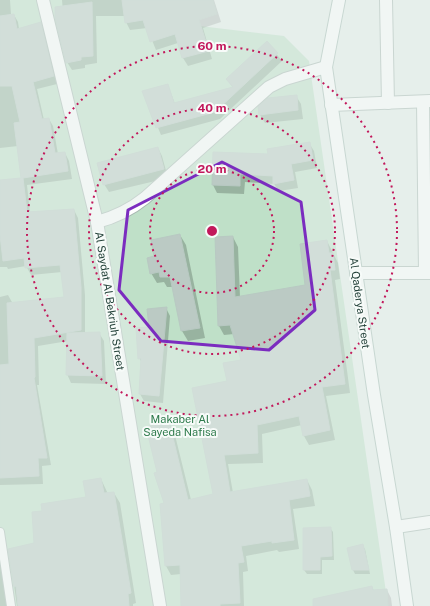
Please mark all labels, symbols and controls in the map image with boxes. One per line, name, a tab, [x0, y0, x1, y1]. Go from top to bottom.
text: 60 m	[197, 39, 227, 53]
text: 40 m	[197, 101, 227, 115]
text: 20 m	[198, 162, 227, 176]
centre of rings	[205, 224, 219, 238]
street label: Al Saydat Al Bekriuh Street	[93, 231, 127, 371]
street label: Al Qaderya Street	[348, 257, 372, 349]
park label: Makaber Al Sayeda Nafisa	[143, 413, 217, 438]

